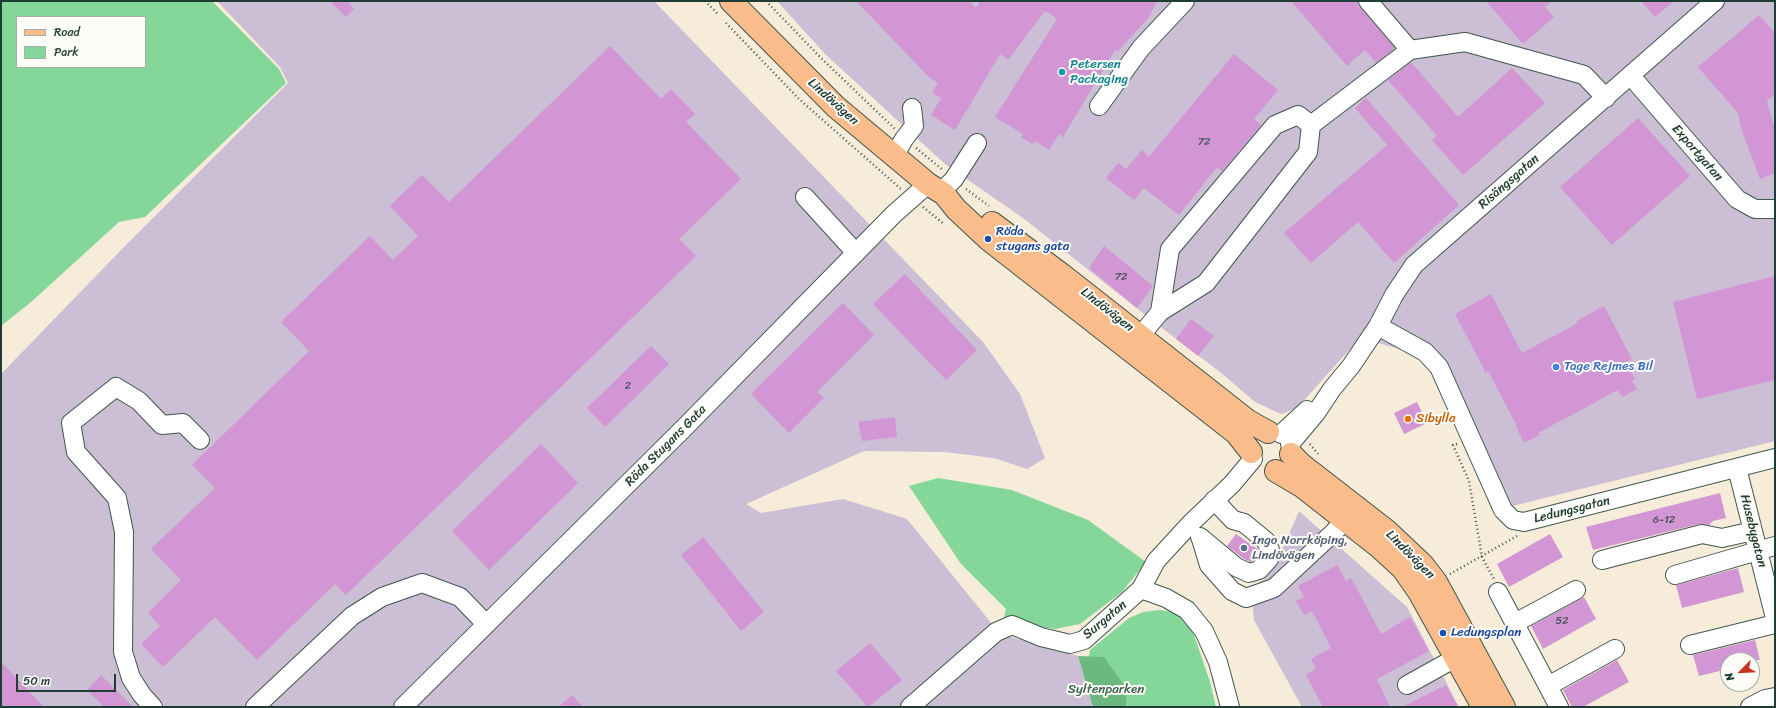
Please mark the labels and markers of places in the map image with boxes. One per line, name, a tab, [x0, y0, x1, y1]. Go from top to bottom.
place label: Petersen Packaging	[1070, 57, 1128, 88]
marker: Petersen Packaging	[1057, 67, 1067, 77]
place label: Röda stugans gata	[996, 224, 1069, 255]
marker: Röda stugans gata	[983, 234, 993, 244]
place label: Tage Rejmes Bil	[1564, 359, 1653, 375]
marker: Tage Rejmes Bil	[1551, 362, 1561, 372]
place label: Sibylla	[1416, 411, 1456, 427]
marker: Sibylla	[1403, 414, 1413, 424]
place label: Ingo Norrköping, Lindövägen	[1252, 533, 1348, 564]
marker: Ingo Norrköping, Lindövägen	[1239, 543, 1249, 553]
place label: Ledungsplan	[1451, 625, 1521, 641]
marker: Ledungsplan	[1438, 628, 1448, 638]

